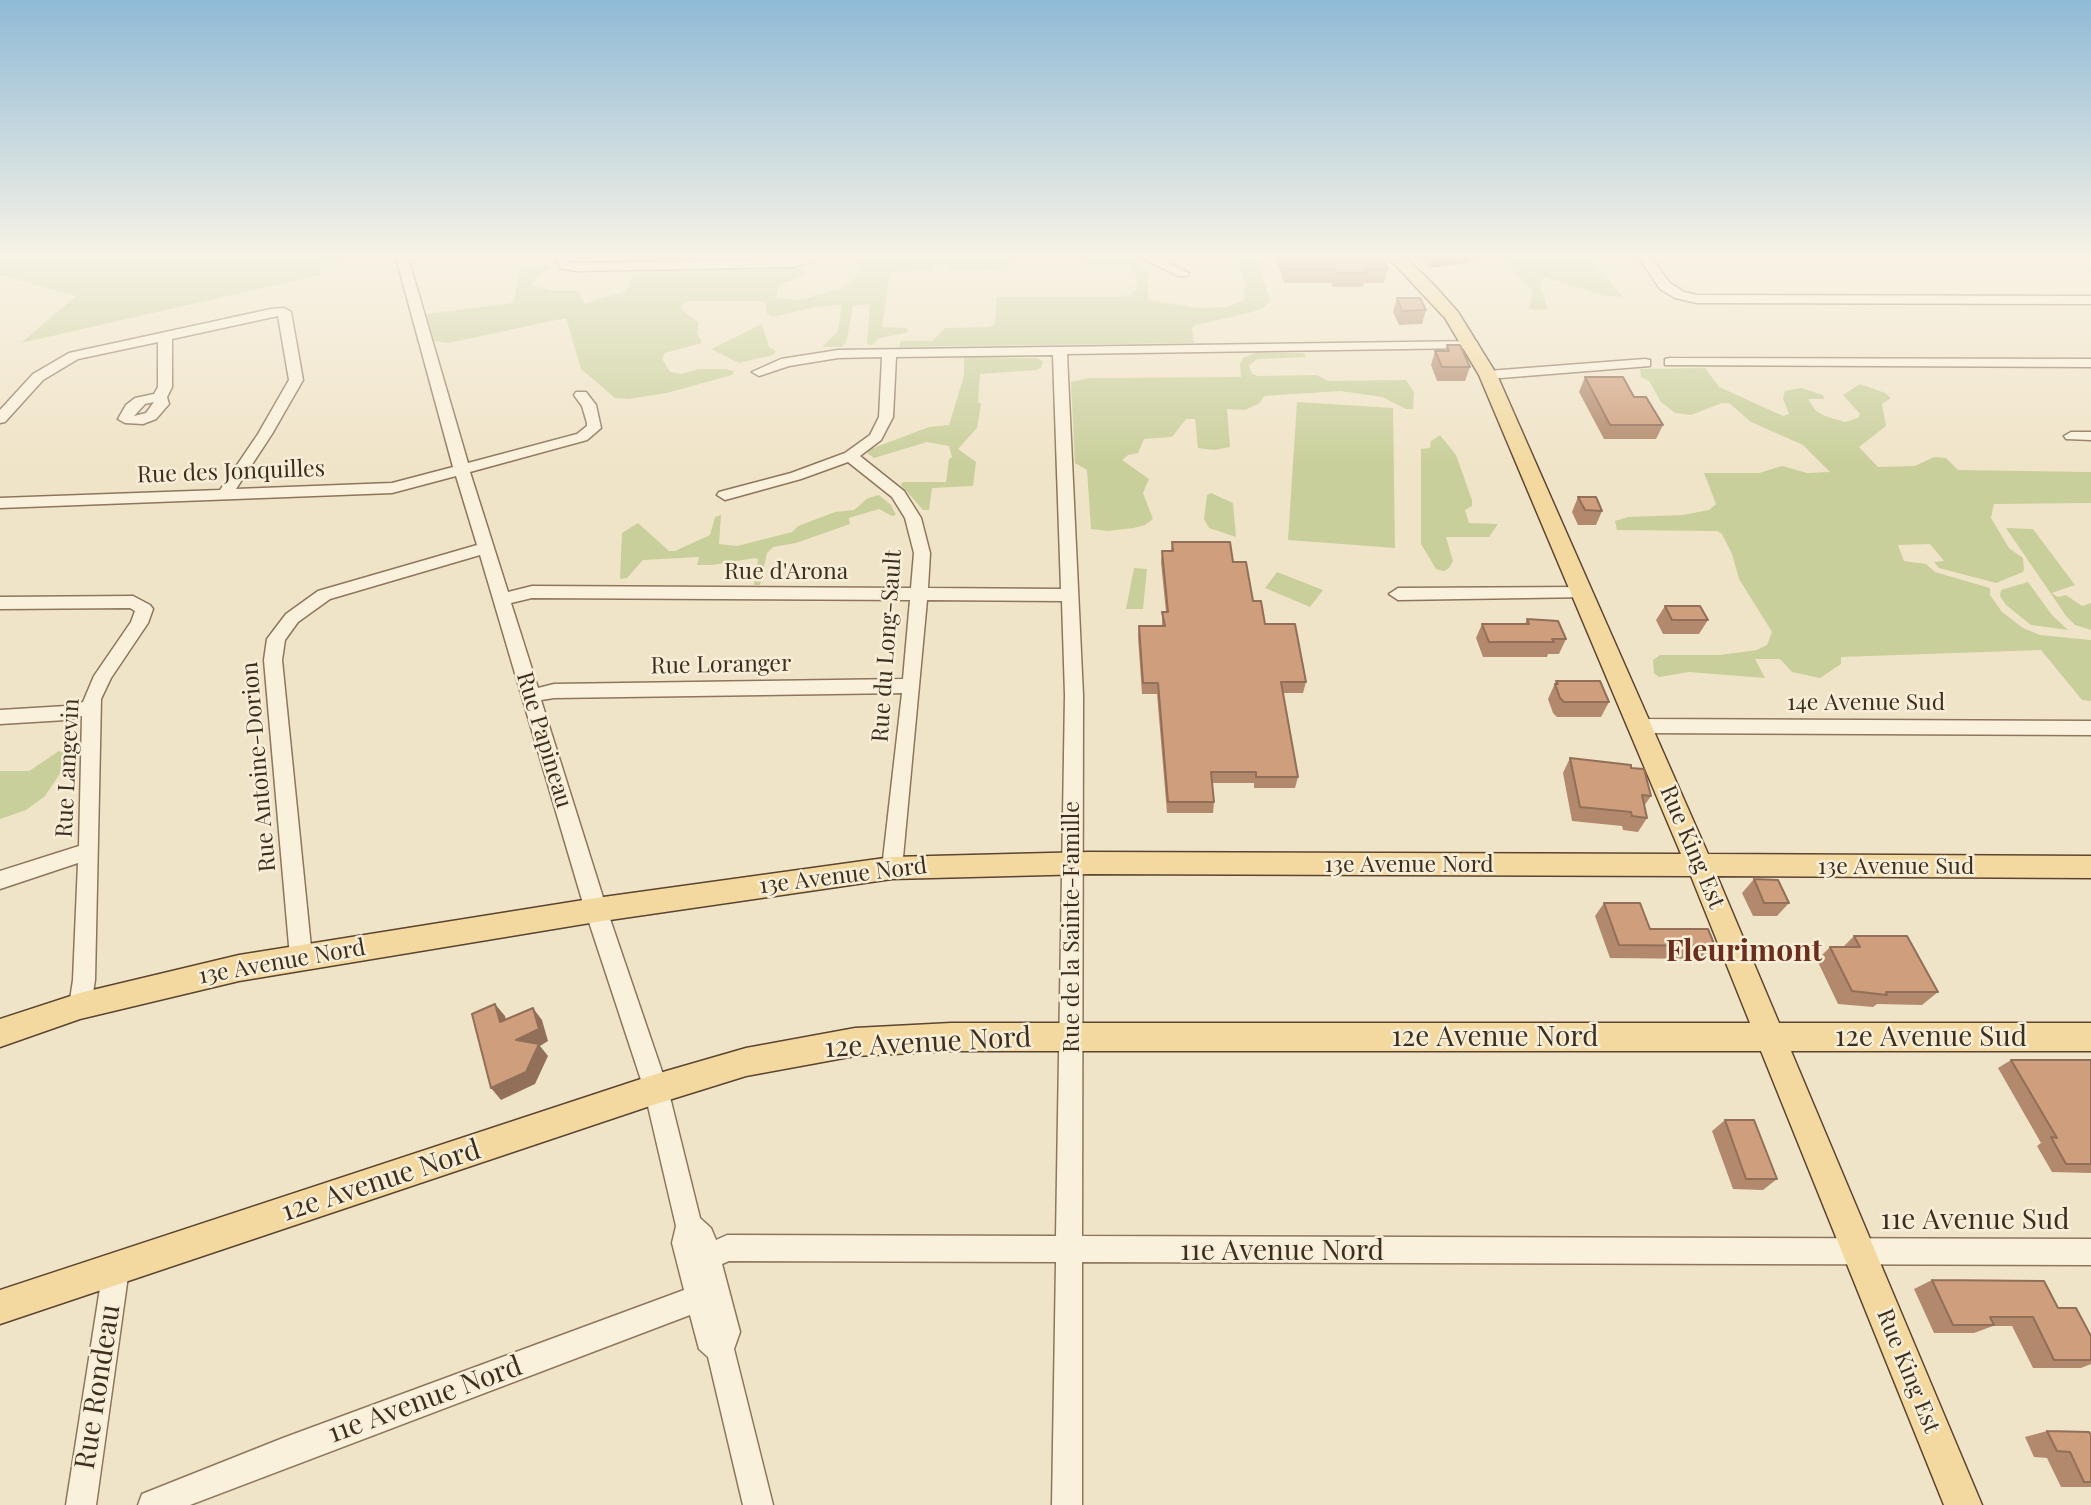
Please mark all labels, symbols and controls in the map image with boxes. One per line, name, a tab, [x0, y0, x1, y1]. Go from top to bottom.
street label: Rue des Jonquilles	[137, 455, 325, 489]
street label: Rue du Long-Sault	[867, 549, 907, 743]
street label: Rue d'Arona	[724, 558, 848, 586]
street label: Rue Loranger	[650, 650, 792, 680]
street label: Rue Antoine-Dorion	[236, 661, 282, 873]
street label: Rue Papineau	[510, 669, 578, 811]
street label: 14e Avenue Sud	[1787, 689, 1945, 717]
street label: Rue Langevin	[51, 698, 85, 838]
street label: Rue King Est	[1654, 781, 1730, 913]
street label: Rue de la Sainte-Famille	[1058, 801, 1086, 1053]
street label: 13e Avenue Nord	[1324, 851, 1494, 879]
street label: 13e Avenue Nord	[757, 852, 929, 900]
street label: 13e Avenue Sud	[1818, 853, 1974, 881]
street label: 13e Avenue Nord	[196, 934, 368, 990]
district label: Fleurimont	[1666, 934, 1822, 970]
street label: 12e Avenue Nord	[1391, 1020, 1599, 1054]
street label: 12e Avenue Sud	[1835, 1020, 2027, 1054]
street label: 12e Avenue Nord	[824, 1021, 1032, 1065]
street label: 12e Avenue Nord	[277, 1133, 485, 1229]
street label: 11e Avenue Sud	[1881, 1203, 2069, 1237]
street label: 11e Avenue Nord	[1180, 1234, 1384, 1268]
street label: Rue Rondeau	[68, 1302, 128, 1472]
street label: Rue King Est	[1871, 1305, 1945, 1437]
street label: 11e Avenue Nord	[323, 1349, 527, 1451]

